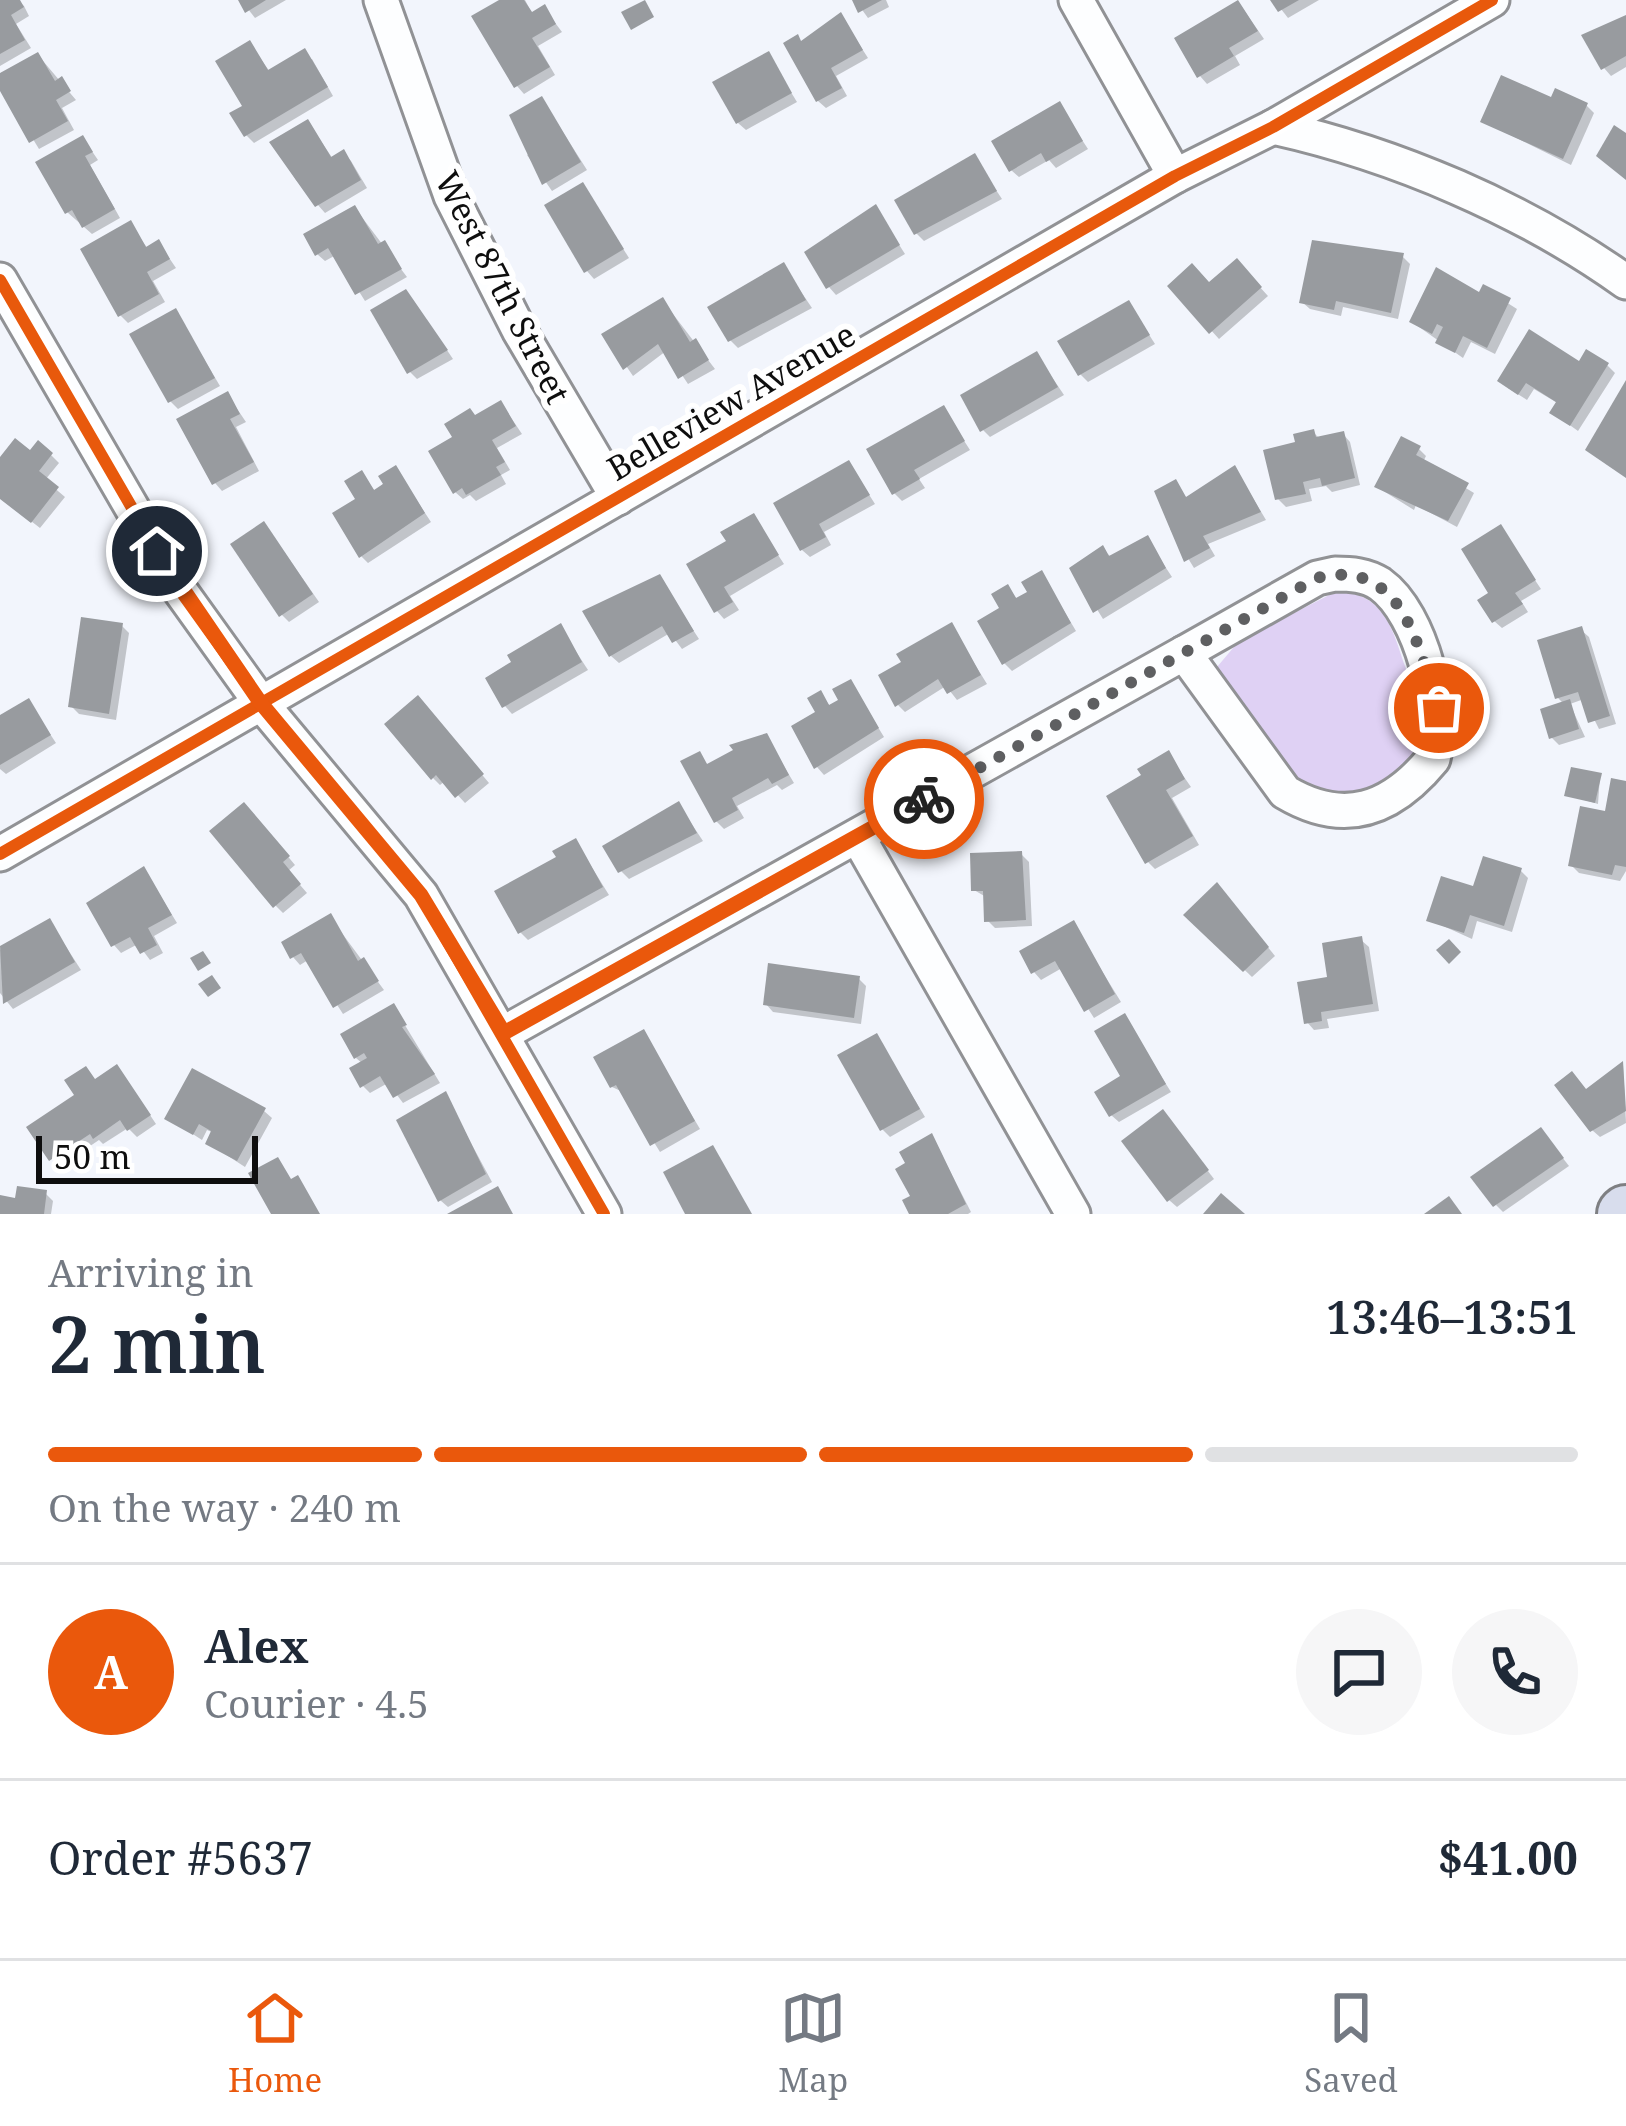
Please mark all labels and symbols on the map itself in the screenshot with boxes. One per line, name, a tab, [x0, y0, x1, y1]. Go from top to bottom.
street label: West 87th Street	[425, 163, 581, 411]
street label: Belleview Avenue	[599, 312, 863, 490]
pin	[106, 500, 208, 602]
pin	[1388, 657, 1490, 759]
courier	[864, 739, 984, 859]
scale bar	[36, 1130, 258, 1183]

